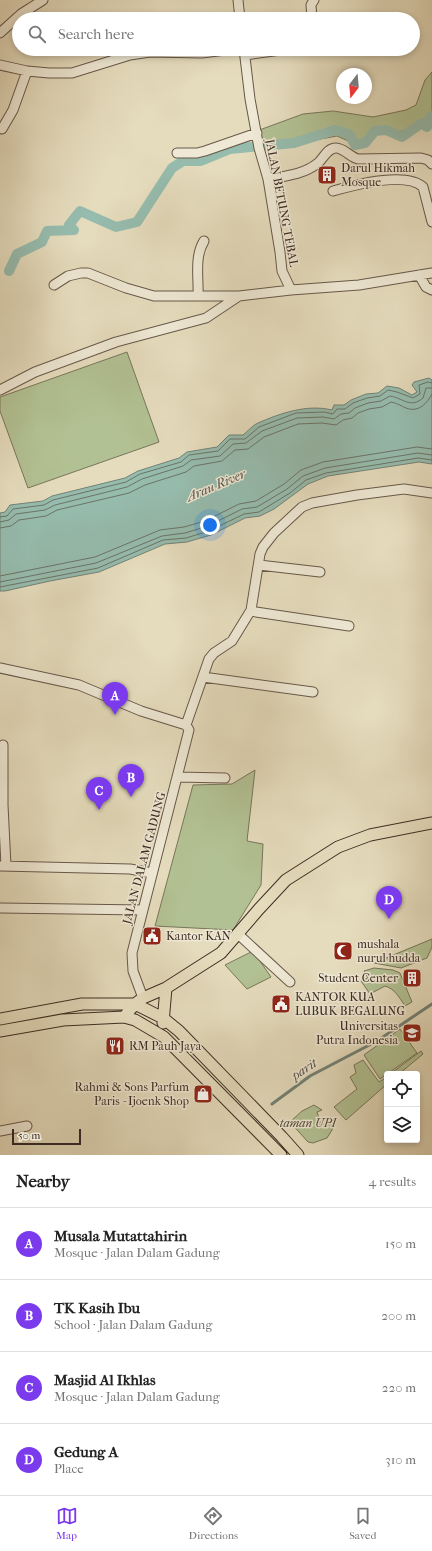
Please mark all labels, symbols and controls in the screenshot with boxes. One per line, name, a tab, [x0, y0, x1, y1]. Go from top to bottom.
search box	[12, 12, 420, 56]
icon: search	[26, 23, 48, 45]
text: Search here	[58, 25, 134, 43]
north arrow	[336, 68, 372, 104]
street label: JALAN BETUNG TEBAL	[263, 137, 301, 269]
place label: Darul Hikmah Mosque	[341, 161, 415, 189]
building icon: Darul Hikmah Mosque	[316, 164, 338, 186]
water label: Arau River	[182, 465, 249, 505]
your location	[200, 515, 220, 535]
pin: A	[102, 682, 128, 715]
pin: B	[118, 764, 144, 797]
pin: C	[86, 777, 112, 810]
street label: JALAN DALAM GADUNG	[119, 790, 169, 927]
pin: D	[376, 886, 402, 919]
public building icon: Kantor KAN	[141, 925, 163, 947]
place label: Kantor KAN	[166, 929, 231, 943]
place label: mushala nurul hudda	[357, 937, 421, 965]
mosque icon: mushala nurul hudda	[332, 940, 354, 962]
building icon: Student Center	[401, 967, 423, 989]
place label: Student Center	[318, 971, 399, 985]
place label: KANTOR KUA LUBUK BEGALUNG	[295, 990, 405, 1018]
public building icon: KANTOR KUA LUBUK BEGALUNG	[270, 993, 292, 1015]
place label: Universitas Putra Indonesia	[316, 1019, 399, 1047]
school or university icon: Universitas Putra Indonesia	[401, 1022, 423, 1044]
restaurant icon: RM Pauh Jaya	[104, 1035, 126, 1057]
place label: RM Pauh Jaya	[129, 1039, 202, 1053]
water label: parit	[287, 1055, 320, 1084]
map controls	[384, 1071, 420, 1143]
button: locate	[384, 1071, 420, 1107]
place label: Rahmi & Sons Parfum Paris - Ijoenk Shop	[75, 1080, 189, 1108]
shop icon: Rahmi & Sons Parfum Paris - Ijoenk Shop	[192, 1083, 214, 1105]
button: layers	[384, 1107, 420, 1143]
park label: taman UPI	[280, 1116, 337, 1130]
scale bar	[12, 1127, 81, 1146]
text: 50 m	[18, 1129, 40, 1142]
text: Nearby	[16, 1171, 70, 1191]
text: 4 results	[369, 1174, 416, 1189]
text: Musala Mutattahirin	[54, 1227, 187, 1245]
text: A	[25, 1236, 33, 1251]
text: 150 m	[385, 1236, 416, 1251]
text: Mosque · Jalan Dalam Gadung	[54, 1245, 220, 1260]
text: TK Kasih Ibu	[54, 1299, 140, 1317]
text: B	[25, 1308, 33, 1323]
text: 200 m	[381, 1308, 416, 1323]
text: School · Jalan Dalam Gadung	[54, 1317, 212, 1332]
text: Masjid Al Ikhlas	[54, 1371, 155, 1389]
text: C	[25, 1380, 33, 1395]
text: 220 m	[382, 1380, 416, 1395]
text: Mosque · Jalan Dalam Gadung	[54, 1389, 220, 1404]
text: Gedung A	[54, 1443, 118, 1461]
text: D	[24, 1452, 34, 1467]
text: 310 m	[385, 1452, 416, 1467]
text: Place	[54, 1461, 84, 1476]
tab: Map	[56, 1505, 78, 1542]
tab: Directions	[189, 1505, 238, 1542]
tab: Saved	[349, 1505, 376, 1542]

